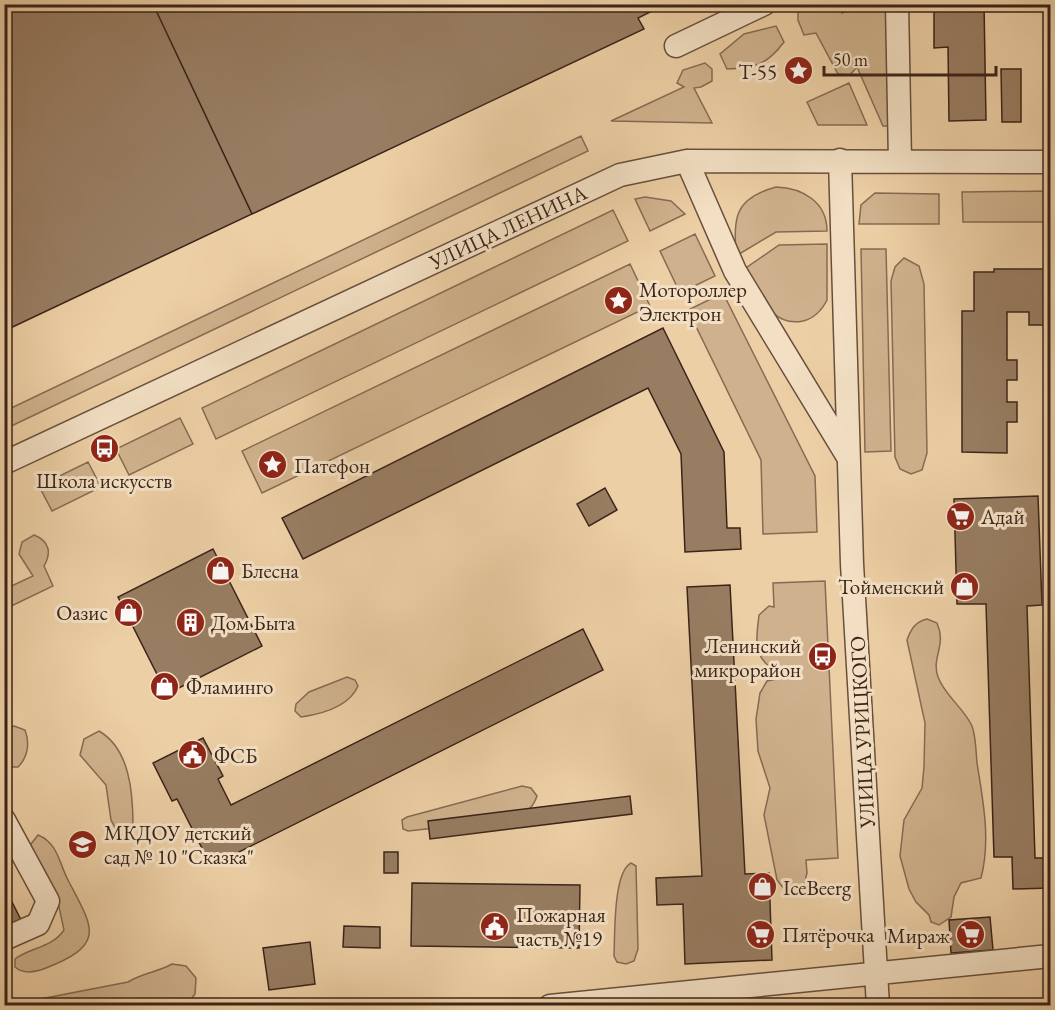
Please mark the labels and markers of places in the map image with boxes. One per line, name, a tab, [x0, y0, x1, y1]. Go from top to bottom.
place icon: Т-55	[782, 55, 814, 87]
place label: Т-55	[738, 58, 777, 85]
place label: Мотороллер Электрон	[639, 276, 747, 327]
place icon: Мотороллер Электрон	[602, 285, 634, 317]
bus stop icon: Школа искусств	[88, 433, 120, 465]
place icon: Патефон	[257, 449, 289, 481]
place label: Патефон	[294, 452, 370, 479]
place label: Школа искусств	[36, 467, 172, 494]
supermarket icon: Адай	[944, 500, 976, 532]
place label: Адай	[980, 503, 1025, 530]
shop icon: Блесна	[204, 554, 236, 586]
place label: Блесна	[241, 557, 300, 584]
shop icon: Тойменский	[949, 570, 981, 602]
place label: Тойменский	[838, 573, 944, 600]
shop icon: Оазис	[113, 596, 145, 628]
place label: Оазис	[56, 599, 108, 626]
building icon: Дом Быта	[174, 606, 206, 638]
place label: Дом Быта	[211, 609, 296, 636]
place label: Ленинский микрорайон	[694, 632, 801, 683]
bus stop icon: Ленинский микрорайон	[806, 641, 838, 673]
shop icon: Фламинго	[149, 670, 181, 702]
place label: Фламинго	[186, 673, 274, 700]
public building icon: ФСБ	[177, 739, 209, 771]
place label: ФСБ	[214, 742, 257, 769]
place label: МКДОУ детский сад № 10 "Сказка"	[104, 819, 254, 870]
school or university icon: МКДОУ детский сад № 10 "Сказка"	[67, 828, 99, 860]
shop icon: IceBeerg	[746, 871, 778, 903]
place label: IceBeerg	[783, 874, 852, 901]
place label: Пожарная часть №19	[516, 901, 606, 952]
public building icon: Пожарная часть №19	[479, 910, 511, 942]
supermarket icon: Пятёрочка	[745, 918, 777, 950]
supermarket icon: Мираж	[955, 919, 987, 951]
place label: Пятёрочка	[782, 921, 875, 948]
place label: Мираж	[887, 922, 950, 949]

